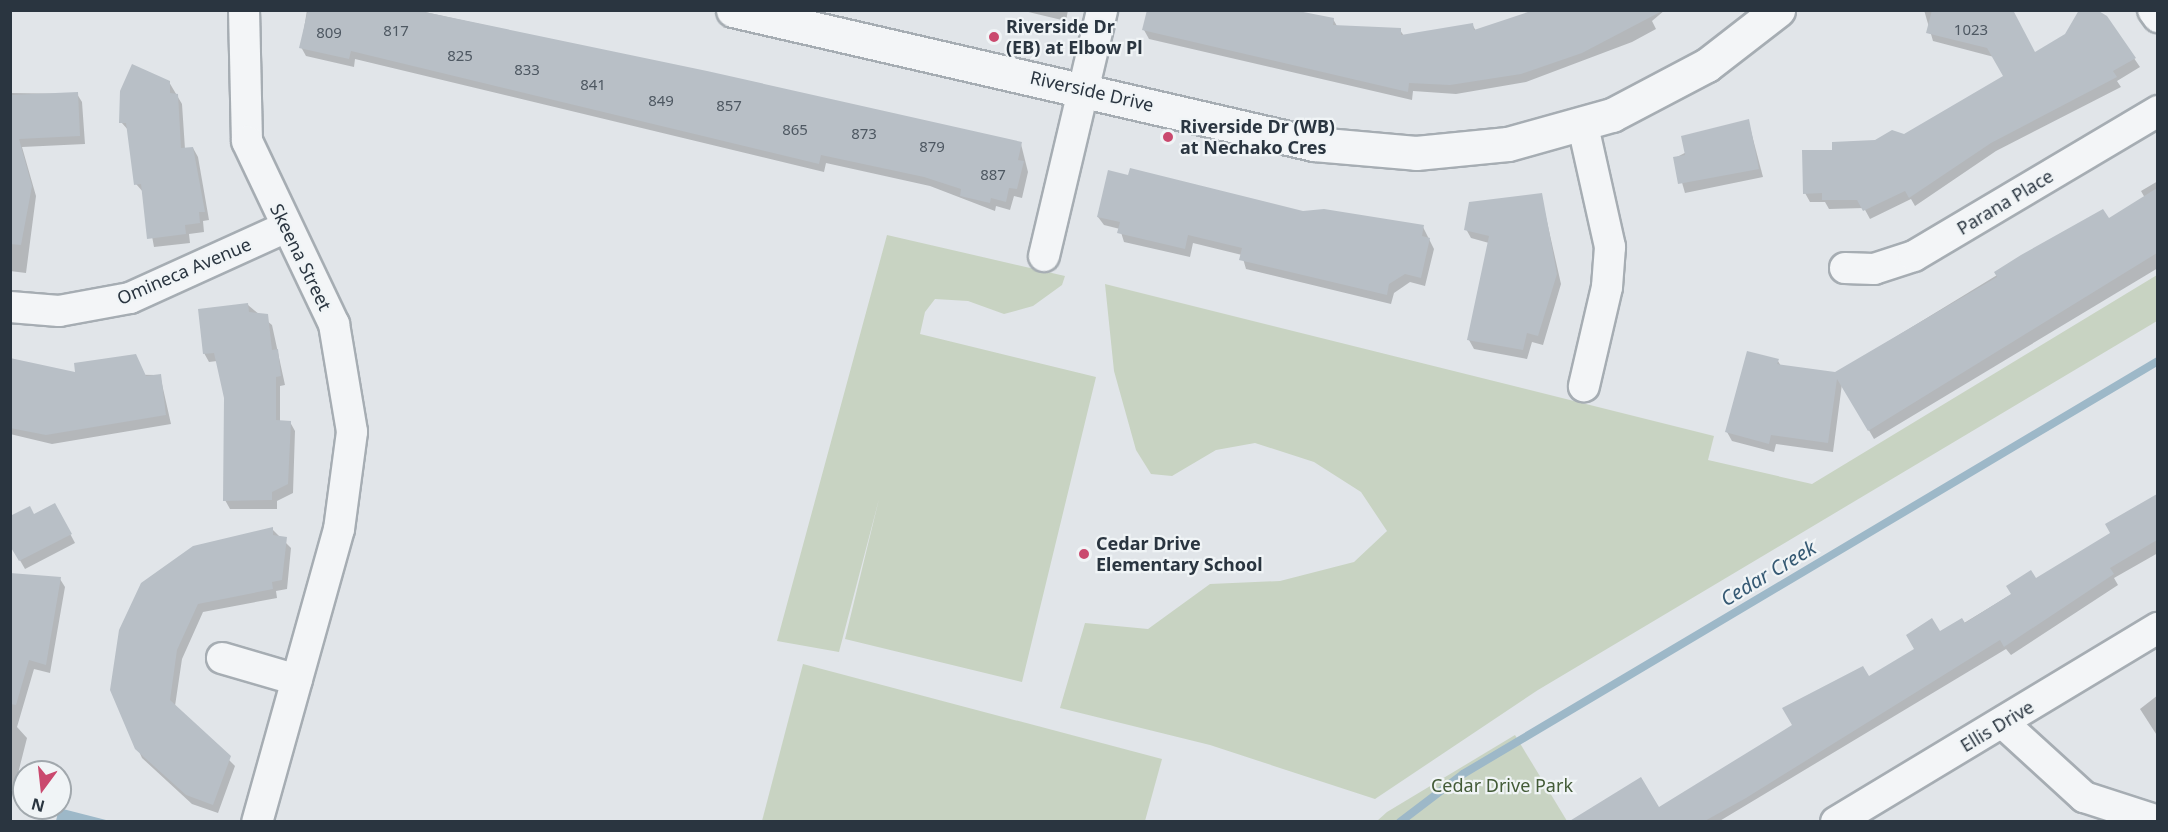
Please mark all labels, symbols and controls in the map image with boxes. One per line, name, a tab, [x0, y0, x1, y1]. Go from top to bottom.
place label: Riverside Dr (EB) at Elbow Pl	[1006, 16, 1143, 58]
house number: 1023	[1954, 21, 1988, 39]
house number: 817	[383, 22, 409, 40]
house number: 809	[316, 24, 342, 42]
marker: Riverside Dr (EB) at Elbow Pl	[987, 30, 1001, 44]
house number: 825	[447, 47, 473, 65]
house number: 833	[514, 61, 540, 79]
street label: Riverside Drive	[1028, 66, 1156, 116]
house number: 841	[580, 76, 606, 94]
house number: 849	[648, 92, 674, 110]
house number: 857	[716, 97, 742, 115]
place label: Riverside Dr (WB) at Nechako Cres	[1180, 116, 1335, 158]
house number: 865	[782, 121, 808, 139]
house number: 873	[851, 125, 877, 143]
marker: Riverside Dr (WB) at Nechako Cres	[1161, 130, 1175, 144]
house number: 879	[919, 138, 945, 156]
street label: Parana Place	[1953, 165, 2057, 239]
house number: 887	[980, 166, 1006, 184]
street label: Skeena Street	[266, 200, 336, 314]
street label: Omineca Avenue	[114, 233, 254, 309]
place label: Cedar Drive Elementary School	[1096, 533, 1263, 576]
water label: Cedar Creek	[1716, 535, 1820, 611]
marker: Cedar Drive Elementary School	[1077, 547, 1091, 561]
street label: Ellis Drive	[1956, 696, 2038, 756]
north arrow	[12, 760, 72, 820]
park label: Cedar Drive Park	[1431, 774, 1573, 796]
text: N	[29, 793, 47, 818]

